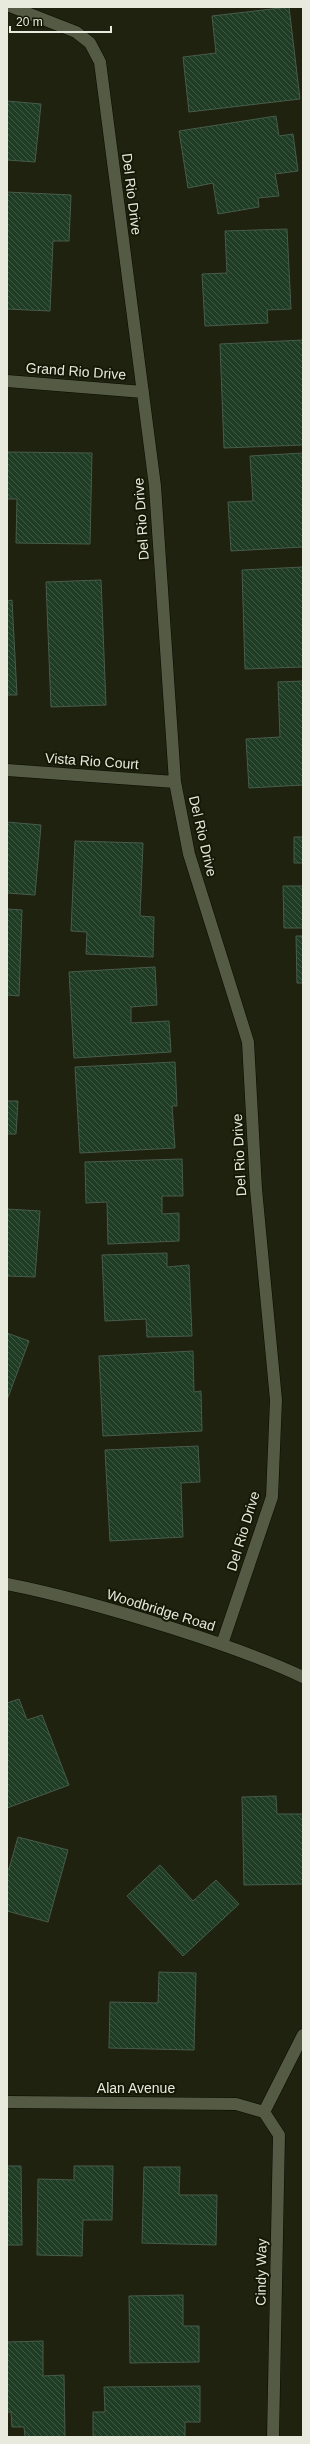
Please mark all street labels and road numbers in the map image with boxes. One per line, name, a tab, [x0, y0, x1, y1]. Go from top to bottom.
street label: Del Rio Drive	[119, 152, 145, 236]
street label: Grand Rio Drive	[25, 360, 127, 382]
street label: Del Rio Drive	[130, 477, 152, 561]
street label: Vista Rio Court	[45, 750, 139, 772]
street label: Del Rio Drive	[186, 794, 220, 878]
street label: Del Rio Drive	[229, 1113, 249, 1197]
street label: Del Rio Drive	[223, 1489, 263, 1573]
street label: Woodbridge Road	[105, 1586, 217, 1634]
street label: Alan Avenue	[97, 2080, 175, 2096]
street label: Cindy Way	[252, 2238, 270, 2306]

